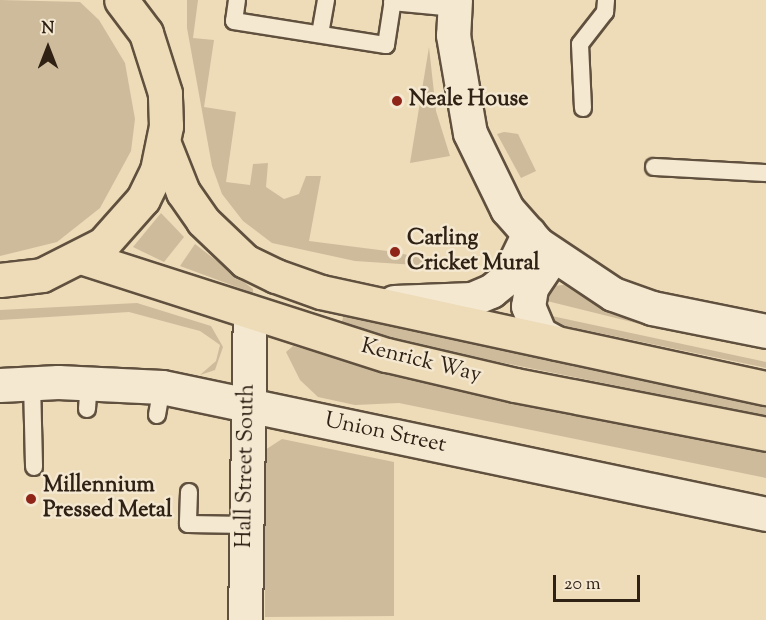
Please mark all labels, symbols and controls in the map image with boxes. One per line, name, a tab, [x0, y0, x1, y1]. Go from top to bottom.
north arrow	[18, 18, 78, 78]
text: N	[42, 18, 54, 41]
place label: Neale House	[409, 88, 529, 114]
marker: Neale House	[390, 94, 404, 108]
place label: Carling Cricket Mural	[407, 226, 540, 278]
marker: Carling Cricket Mural	[388, 245, 402, 259]
street label: Kenrick Way	[358, 334, 484, 390]
street label: Hall Street South	[232, 384, 262, 548]
street label: Union Street	[322, 408, 448, 460]
place label: Millennium Pressed Metal	[43, 473, 172, 524]
marker: Millennium Pressed Metal	[24, 492, 38, 506]
scale bar	[556, 563, 643, 601]
text: 20 m	[564, 572, 601, 598]

